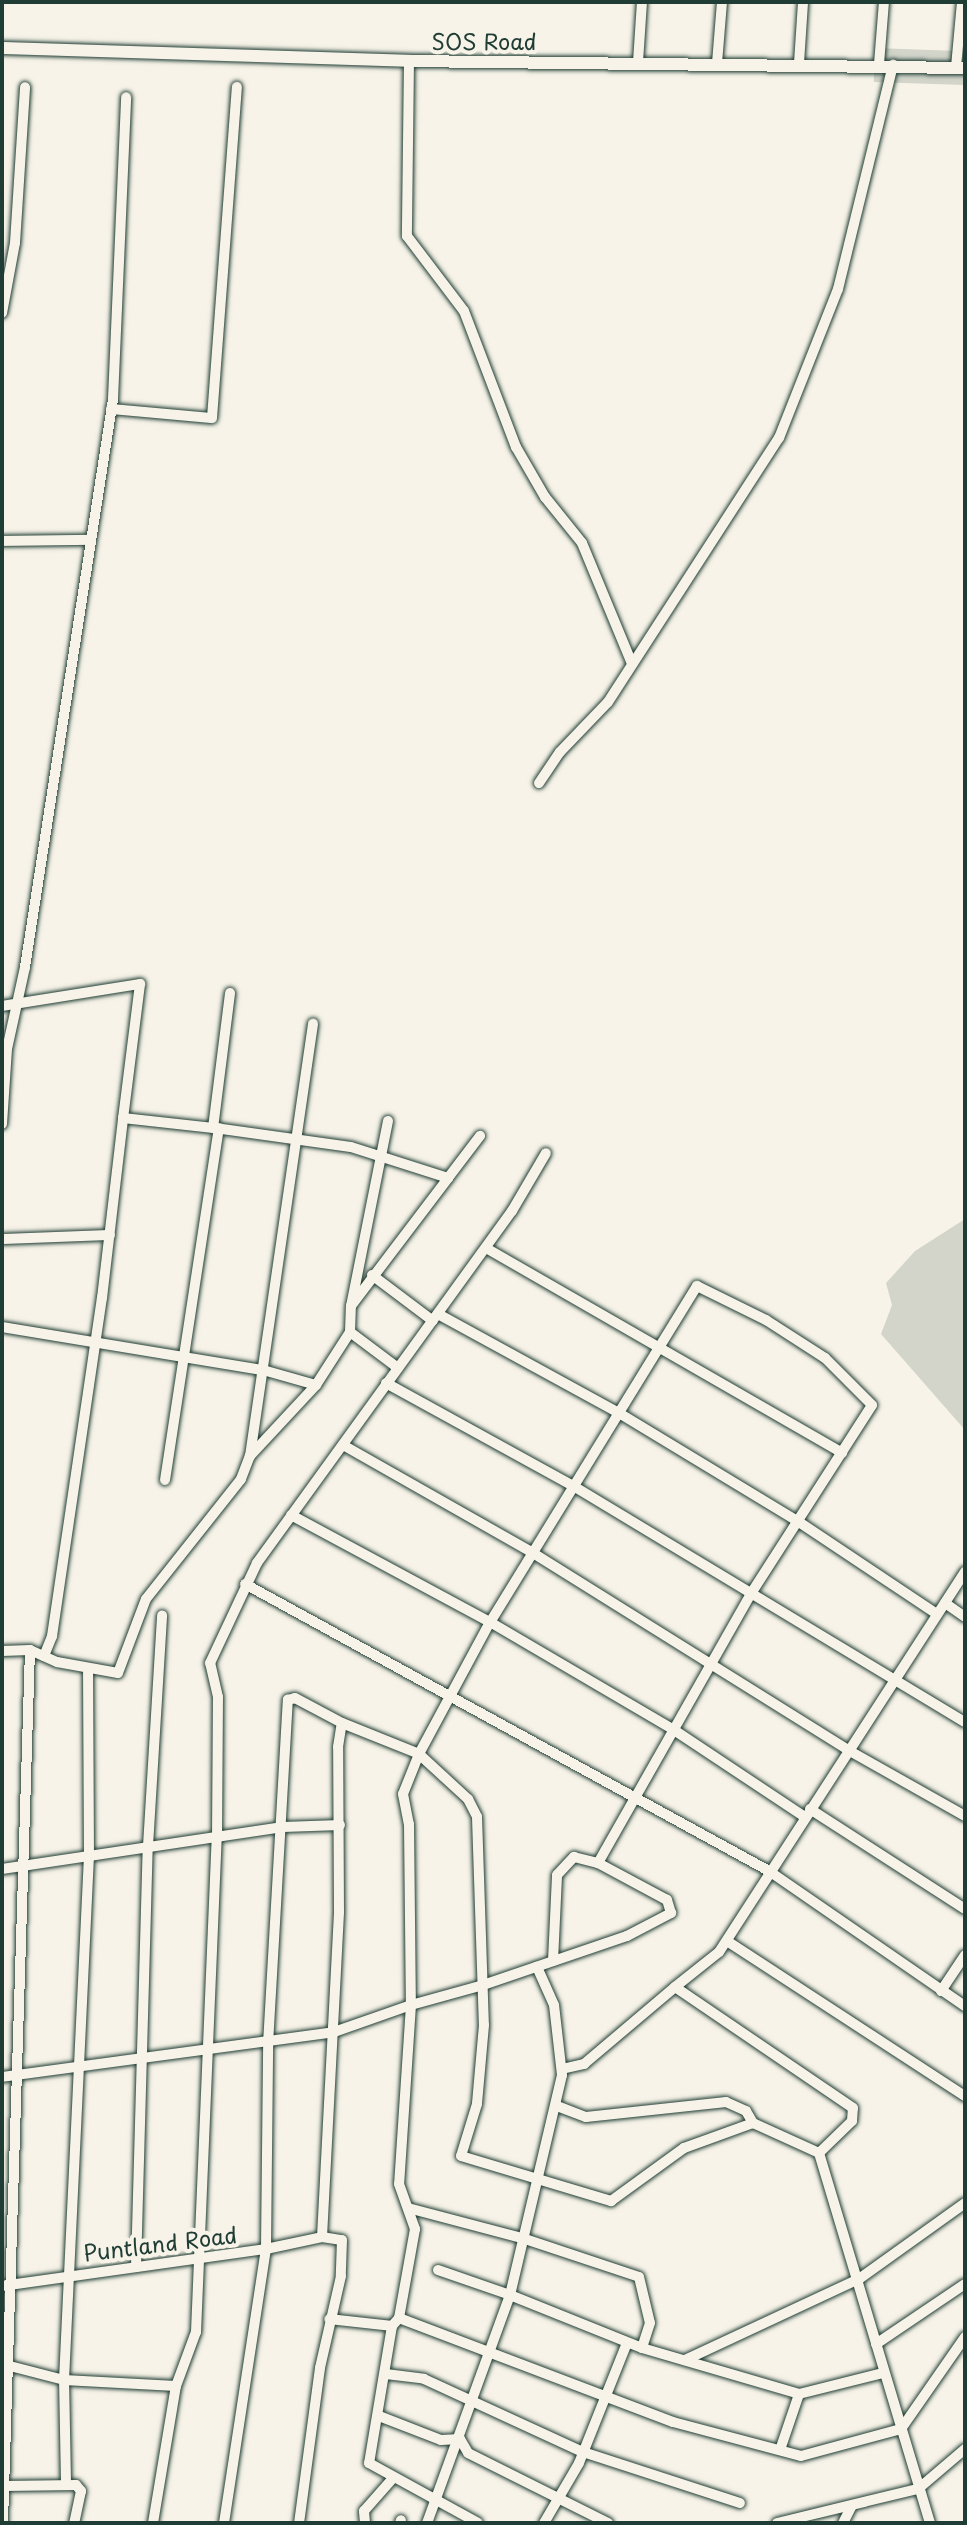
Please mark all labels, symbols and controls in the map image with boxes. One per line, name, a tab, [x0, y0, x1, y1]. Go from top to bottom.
street label: SOS Road	[431, 28, 537, 54]
street label: Puntland Road	[81, 2220, 239, 2266]

